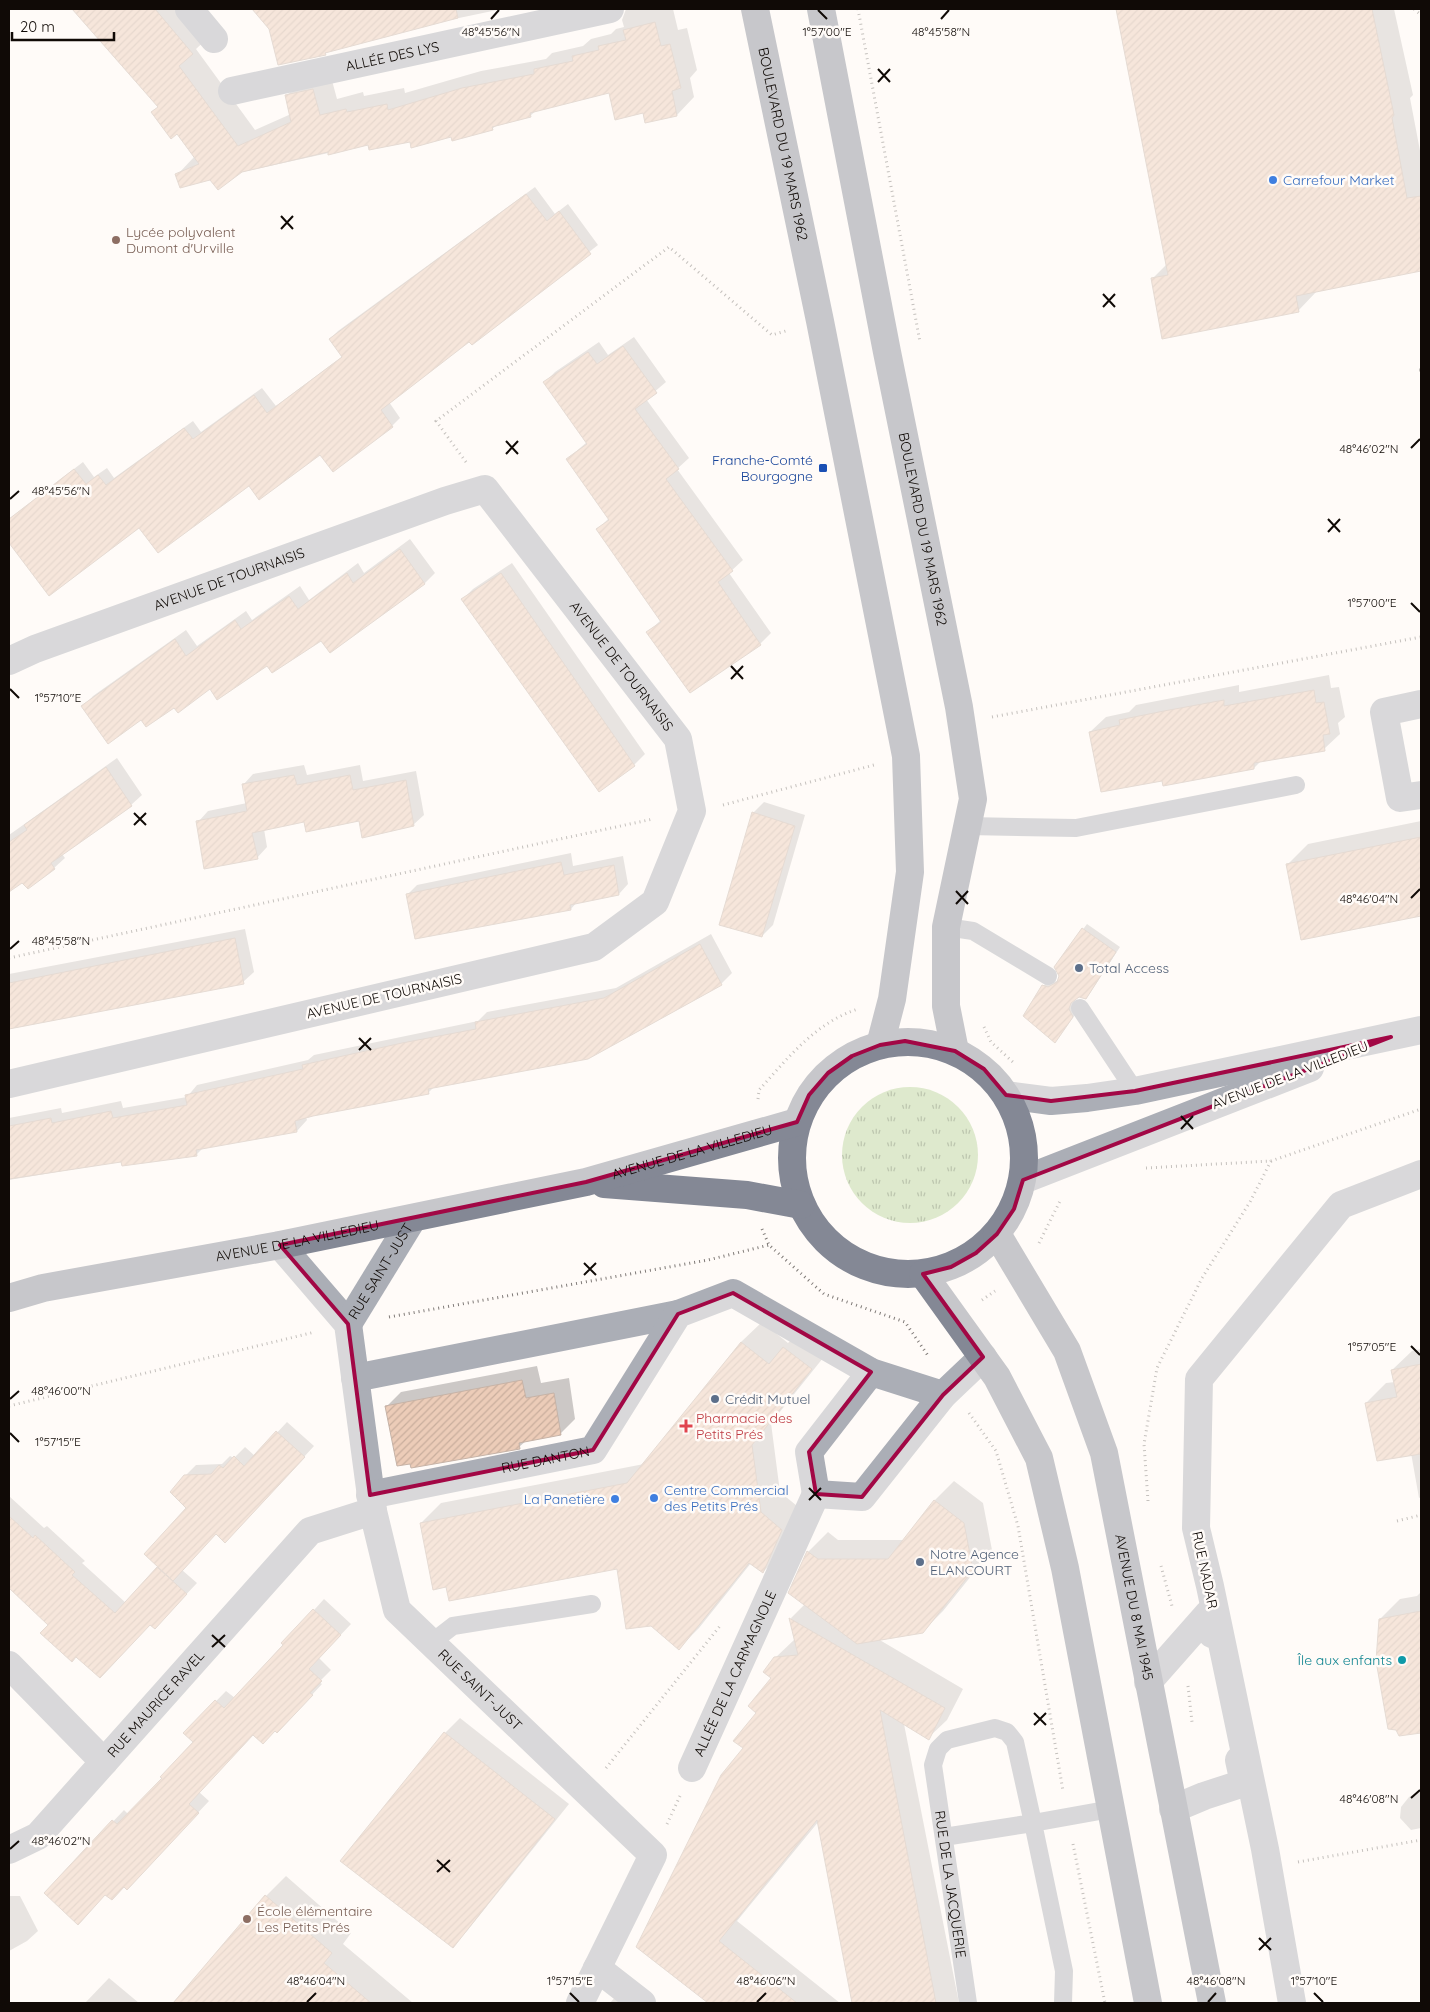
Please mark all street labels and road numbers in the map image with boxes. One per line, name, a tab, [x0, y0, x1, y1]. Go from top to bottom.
street label: ALLÉE DES LYS	[344, 37, 441, 75]
street label: BOULEVARD DU 19 MARS 1962	[754, 46, 812, 243]
street label: BOULEVARD DU 19 MARS 1962	[894, 431, 951, 628]
street label: AVENUE DE TOURNAISIS	[151, 543, 307, 614]
street label: AVENUE DE TOURNAISIS	[566, 598, 678, 735]
street label: AVENUE DE TOURNAISIS	[304, 969, 464, 1023]
street label: AVENUE DE LA VILLEDIEU	[1209, 1037, 1371, 1113]
street label: AVENUE DE LA VILLEDIEU	[610, 1120, 775, 1183]
street label: AVENUE DE LA VILLEDIEU	[214, 1216, 381, 1266]
street label: RUE SAINT-JUST	[344, 1220, 417, 1323]
street label: RUE DANTON	[500, 1442, 591, 1477]
street label: RUE NADAR	[1188, 1530, 1222, 1610]
street label: AVENUE DU 8 MAI 1945	[1111, 1533, 1157, 1682]
street label: ALLÉE DE LA CARMAGNOLE	[690, 1587, 780, 1759]
street label: RUE SAINT-JUST	[434, 1645, 526, 1734]
street label: RUE MAURICE RAVEL	[103, 1646, 208, 1761]
street label: RUE DE LA JACQUERIE	[931, 1809, 970, 1959]

